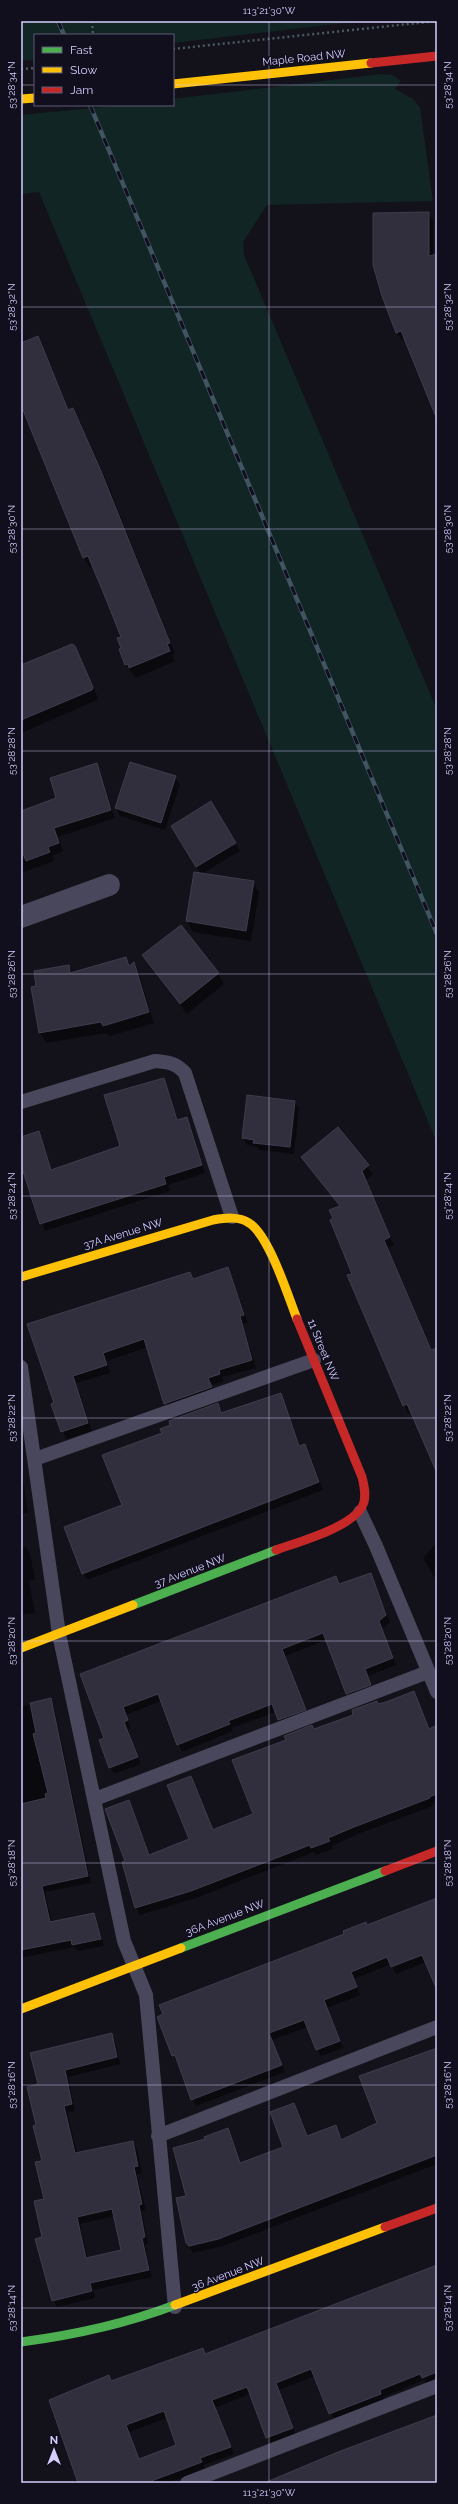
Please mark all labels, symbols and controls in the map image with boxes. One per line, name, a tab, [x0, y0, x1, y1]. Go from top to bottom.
text: 113°21'30"W	[243, 5, 296, 16]
legend	[34, 34, 174, 106]
text: Fast	[70, 43, 93, 57]
street label: Maple Road NW	[262, 47, 347, 69]
text: 53°28'34"N	[6, 61, 17, 109]
text: 53°28'34"N	[442, 61, 453, 109]
text: Slow	[70, 63, 97, 77]
text: Jam	[70, 83, 93, 97]
text: 53°28'32"N	[6, 283, 17, 331]
text: 53°28'32"N	[442, 283, 453, 331]
text: 53°28'30"N	[6, 505, 17, 553]
text: 53°28'30"N	[442, 505, 453, 553]
text: 53°28'28"N	[6, 727, 17, 775]
text: 53°28'28"N	[442, 727, 453, 775]
text: 53°28'26"N	[6, 950, 17, 998]
text: 53°28'26"N	[442, 950, 453, 998]
text: 53°28'24"N	[6, 1172, 17, 1220]
text: 53°28'24"N	[442, 1172, 453, 1220]
street label: 37A Avenue NW	[82, 1216, 165, 1252]
street label: 11 Street NW	[305, 1317, 341, 1383]
text: 53°28'22"N	[6, 1394, 17, 1442]
text: 53°28'22"N	[442, 1394, 453, 1442]
street label: 37 Avenue NW	[152, 1551, 228, 1591]
text: 53°28'20"N	[6, 1617, 17, 1665]
text: 53°28'20"N	[442, 1617, 453, 1665]
text: 53°28'18"N	[6, 1839, 17, 1887]
text: 53°28'18"N	[442, 1839, 453, 1887]
street label: 36A Avenue NW	[184, 1897, 267, 1939]
text: 53°28'16"N	[6, 2061, 17, 2109]
text: 53°28'16"N	[442, 2061, 453, 2109]
street label: 36 Avenue NW	[190, 2254, 266, 2294]
text: 53°28'14"N	[6, 2285, 17, 2331]
text: 53°28'14"N	[442, 2285, 453, 2331]
north arrow	[34, 2430, 74, 2470]
text: N	[50, 2434, 58, 2447]
text: 113°21'30"W	[243, 2487, 296, 2498]

